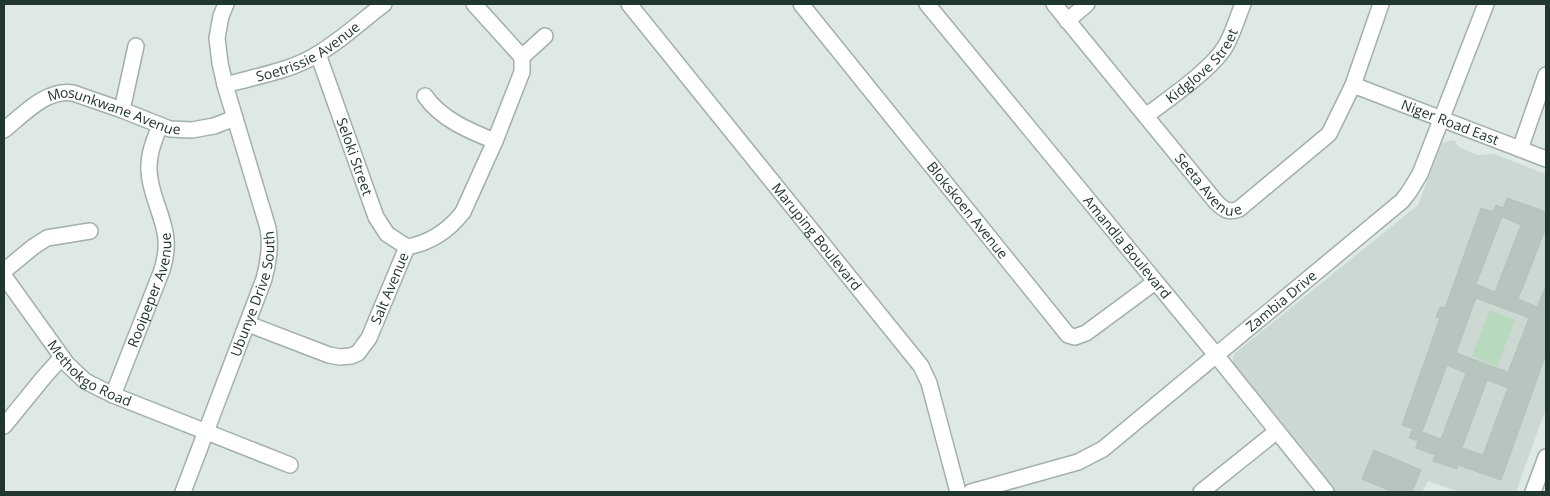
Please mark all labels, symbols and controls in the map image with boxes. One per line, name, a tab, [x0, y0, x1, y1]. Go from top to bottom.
street label: Soetrissie Avenue	[254, 17, 364, 86]
street label: Kidglove Street	[1161, 26, 1242, 107]
street label: Mosunkwane Avenue	[45, 82, 181, 138]
street label: Niger Road East	[1399, 94, 1502, 149]
street label: Seloki Street	[332, 115, 378, 198]
street label: Seeta Avenue	[1171, 149, 1244, 220]
street label: Blokskoen Avenue	[923, 157, 1013, 263]
street label: Maruping Boulevard	[768, 179, 866, 294]
street label: Amandla Boulevard	[1079, 191, 1176, 302]
street label: Ubunye Drive South	[225, 230, 278, 359]
street label: Rooipeper Avenue	[123, 231, 175, 350]
street label: Salt Avenue	[366, 249, 413, 327]
street label: Zambia Drive	[1242, 266, 1321, 336]
street label: Methokgo Road	[44, 336, 135, 410]

